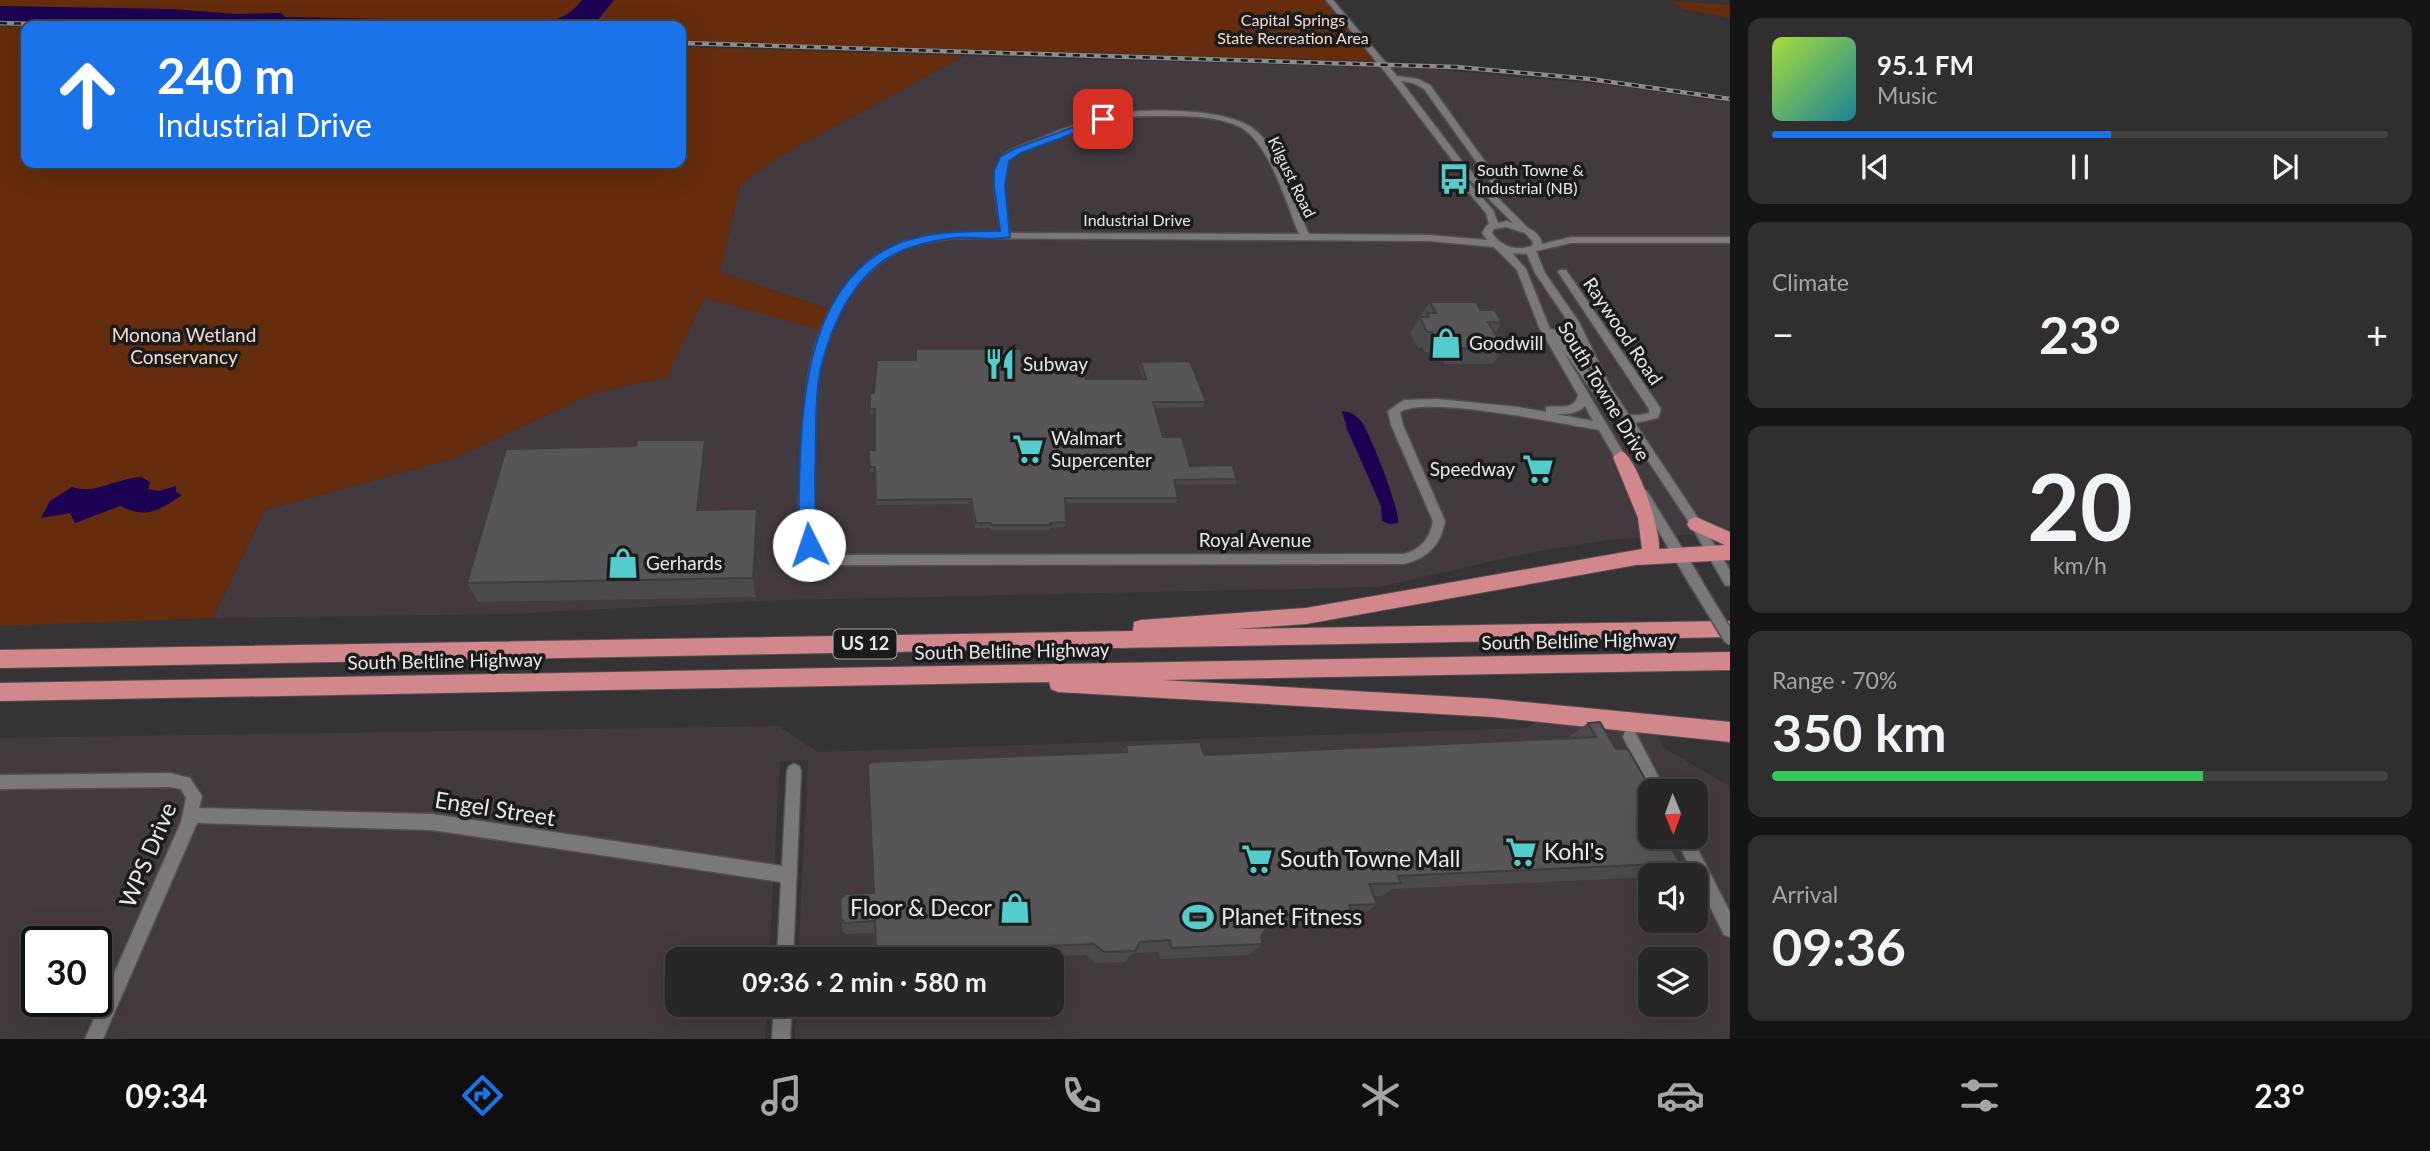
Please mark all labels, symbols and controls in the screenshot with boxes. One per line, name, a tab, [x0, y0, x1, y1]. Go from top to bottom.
park label: Capital Springs State Recreation Area	[1217, 10, 1369, 47]
text: 240 m	[157, 46, 295, 104]
icon: ahead	[42, 49, 133, 140]
text: 95.1 FM	[1877, 49, 1974, 81]
text: Music	[1877, 81, 1937, 109]
pin	[1073, 89, 1133, 149]
icon: arrive	[1084, 100, 1122, 138]
text: Industrial Drive	[157, 105, 372, 144]
street label: Kilgust Road	[1265, 133, 1320, 220]
icon: previous	[1856, 148, 1894, 186]
icon: pause	[2061, 148, 2099, 186]
icon: next	[2266, 148, 2304, 186]
place label: South Towne & Industrial (NB)	[1477, 160, 1584, 197]
bus stop icon: South Towne & Industrial (NB)	[1437, 162, 1471, 196]
street label: Industrial Drive	[1083, 210, 1191, 229]
text: Climate	[1772, 268, 1849, 296]
street label: Raywood Road	[1579, 273, 1668, 389]
text: 23°	[2039, 303, 2121, 365]
text: −	[1772, 311, 1794, 357]
text: +	[2366, 311, 2388, 357]
street label: South Towne Drive	[1554, 317, 1655, 465]
park label: Monona Wetland Conservancy	[112, 323, 256, 368]
shop icon: Goodwill	[1429, 326, 1463, 360]
place label: Goodwill	[1469, 331, 1543, 354]
restaurant icon: Subway	[983, 347, 1017, 381]
place label: Subway	[1023, 352, 1088, 375]
place label: Walmart Supercenter	[1051, 426, 1152, 471]
supermarket icon: Walmart Supercenter	[1011, 432, 1045, 466]
text: 20	[2027, 451, 2133, 560]
supermarket icon: Speedway	[1521, 452, 1555, 486]
place label: Speedway	[1430, 457, 1515, 480]
position arrow	[772, 508, 846, 582]
street label: Royal Avenue	[1199, 528, 1311, 551]
shop icon: Gerhards	[606, 546, 640, 580]
place label: Gerhards	[646, 551, 722, 574]
text: km/h	[2053, 551, 2107, 579]
street label: South Beltline Highway	[1481, 627, 1677, 654]
road number: US 12	[834, 630, 896, 658]
street label: South Beltline Highway	[914, 637, 1110, 664]
street label: South Beltline Highway	[347, 647, 543, 674]
text: Range · 70%	[1772, 666, 1897, 694]
text: 350 km	[1772, 701, 1946, 763]
north arrow	[1638, 779, 1708, 849]
map controls	[1638, 779, 1708, 1017]
street label: Engel Street	[433, 785, 558, 831]
street label: WPS Drive	[113, 798, 182, 911]
supermarket icon: Kohl's	[1504, 835, 1538, 869]
place label: Kohl's	[1544, 837, 1604, 865]
supermarket icon: South Towne Mall	[1240, 842, 1274, 876]
place label: South Towne Mall	[1280, 844, 1460, 872]
button: sound	[1638, 863, 1708, 933]
text: Arrival	[1772, 880, 1838, 908]
shop icon: Floor & Decor	[998, 891, 1032, 925]
place label: Floor & Decor	[850, 893, 993, 921]
sports icon: Planet Fitness	[1181, 900, 1215, 934]
place label: Planet Fitness	[1221, 902, 1362, 930]
text: 09:36	[1772, 915, 1906, 977]
speed limit sign: 30	[21, 926, 112, 1017]
button: layers	[1638, 947, 1708, 1017]
text: 09:36 · 2 min · 580 m	[742, 966, 987, 998]
icon: directions	[458, 1071, 507, 1120]
icon: music	[757, 1071, 806, 1120]
icon: phone	[1057, 1071, 1106, 1120]
icon: climate	[1356, 1071, 1405, 1120]
icon: car	[1656, 1071, 1705, 1120]
icon: filters	[1955, 1071, 2004, 1120]
text: 09:34	[125, 1076, 208, 1115]
text: 23°	[2254, 1076, 2305, 1115]

